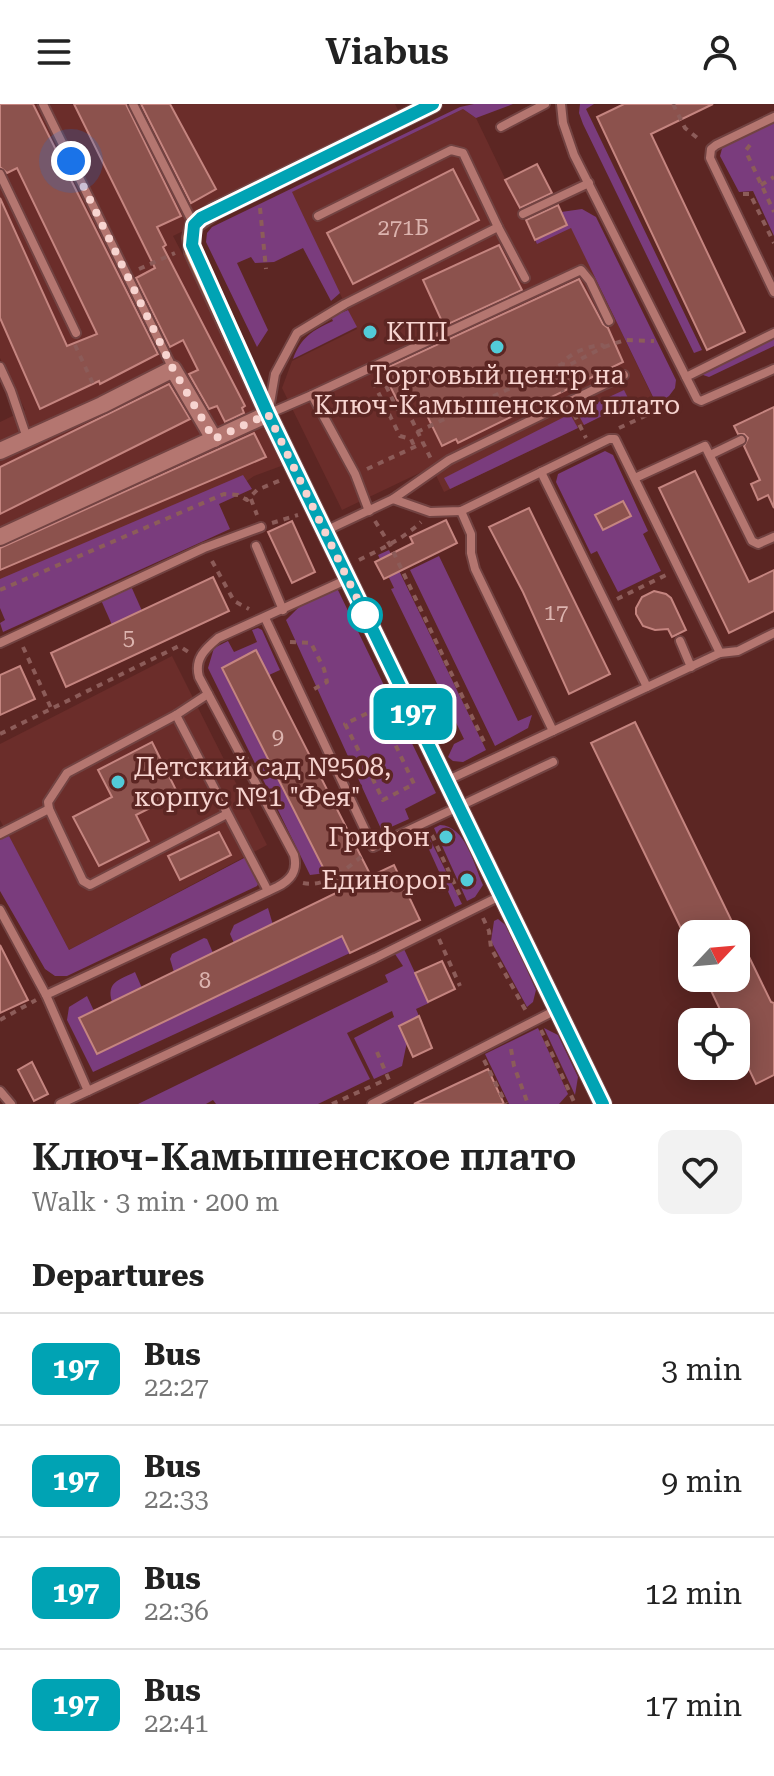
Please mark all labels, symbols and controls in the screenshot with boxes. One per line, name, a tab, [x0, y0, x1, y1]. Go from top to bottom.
icon: menu	[32, 30, 76, 74]
icon: person	[698, 30, 742, 74]
text: Viabus	[325, 31, 449, 73]
your location	[51, 141, 91, 181]
house number: 271Б	[377, 215, 429, 240]
place label: КПП	[386, 317, 448, 347]
marker: КПП	[361, 323, 379, 341]
marker: Торговый центр на Ключ-Камышенском плато	[488, 338, 506, 356]
place label: Торговый центр на Ключ-Камышенском плато	[314, 360, 680, 420]
unlabelled marker	[348, 598, 382, 632]
house number: 17	[544, 600, 568, 625]
house number: 5	[123, 625, 135, 650]
line badge: 197	[367, 688, 459, 740]
text: 197	[389, 697, 437, 730]
house number: 9	[272, 724, 284, 749]
place label: Детский сад №508, корпус №1 "Фея"	[134, 752, 391, 812]
marker: Детский сад №508, корпус №1 "Фея"	[109, 773, 127, 791]
place label: Грифон	[328, 822, 430, 852]
marker: Грифон	[437, 828, 455, 846]
place label: Единорог	[321, 865, 451, 895]
marker: Единорог	[458, 871, 476, 889]
north arrow	[678, 920, 750, 992]
map controls	[678, 920, 750, 1080]
house number: 8	[199, 968, 211, 993]
button: locate	[678, 1008, 750, 1080]
button: heart	[658, 1130, 742, 1214]
text: Ключ-Камышенское плато	[32, 1135, 577, 1179]
text: Walk · 3 min · 200 m	[32, 1187, 279, 1217]
text: Departures	[32, 1258, 204, 1293]
text: Bus	[144, 1337, 201, 1372]
text: 197	[52, 1352, 100, 1385]
text: 3 min	[661, 1352, 742, 1387]
text: 22:27	[144, 1372, 209, 1402]
text: Bus	[144, 1449, 201, 1484]
text: 197	[52, 1464, 100, 1497]
text: 9 min	[661, 1464, 742, 1499]
text: 22:33	[144, 1484, 209, 1514]
text: Bus	[144, 1561, 201, 1596]
text: 197	[52, 1576, 100, 1609]
text: 12 min	[645, 1576, 742, 1611]
text: 22:36	[144, 1596, 209, 1626]
text: Bus	[144, 1673, 201, 1708]
text: 197	[52, 1688, 100, 1721]
text: 17 min	[645, 1688, 742, 1723]
text: 22:41	[144, 1708, 209, 1738]

